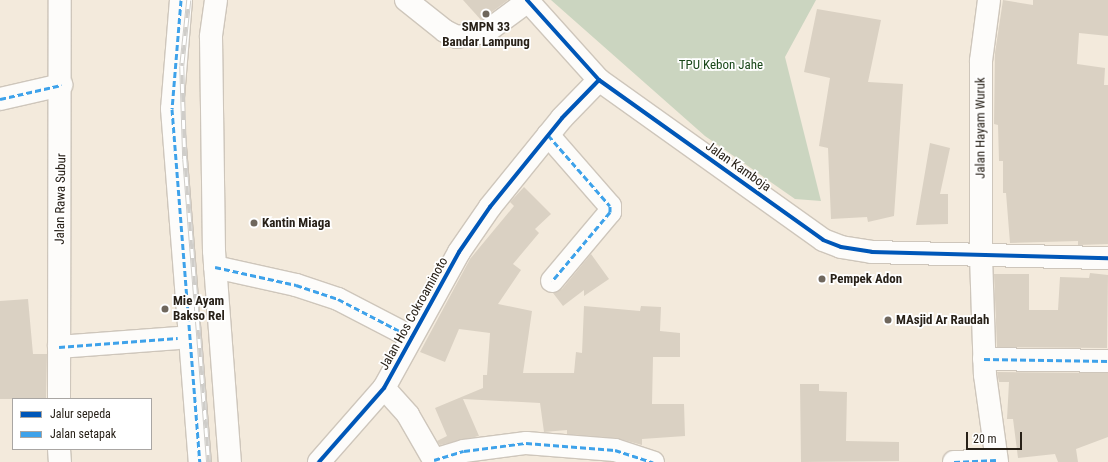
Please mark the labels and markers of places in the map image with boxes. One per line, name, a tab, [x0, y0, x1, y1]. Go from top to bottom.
marker: SMPN 33 Bandar Lampung	[481, 9, 491, 19]
place label: SMPN 33 Bandar Lampung	[442, 20, 530, 51]
place label: Kantin Miaga	[262, 215, 330, 231]
marker: Kantin Miaga	[249, 218, 259, 228]
place label: Pempek Adon	[830, 271, 902, 287]
marker: Pempek Adon	[817, 274, 827, 284]
place label: Mie Ayam Bakso Rel	[173, 294, 225, 325]
marker: Mie Ayam Bakso Rel	[160, 304, 170, 314]
place label: MAsjid Ar Raudah	[896, 312, 989, 328]
marker: MAsjid Ar Raudah	[883, 315, 893, 325]

